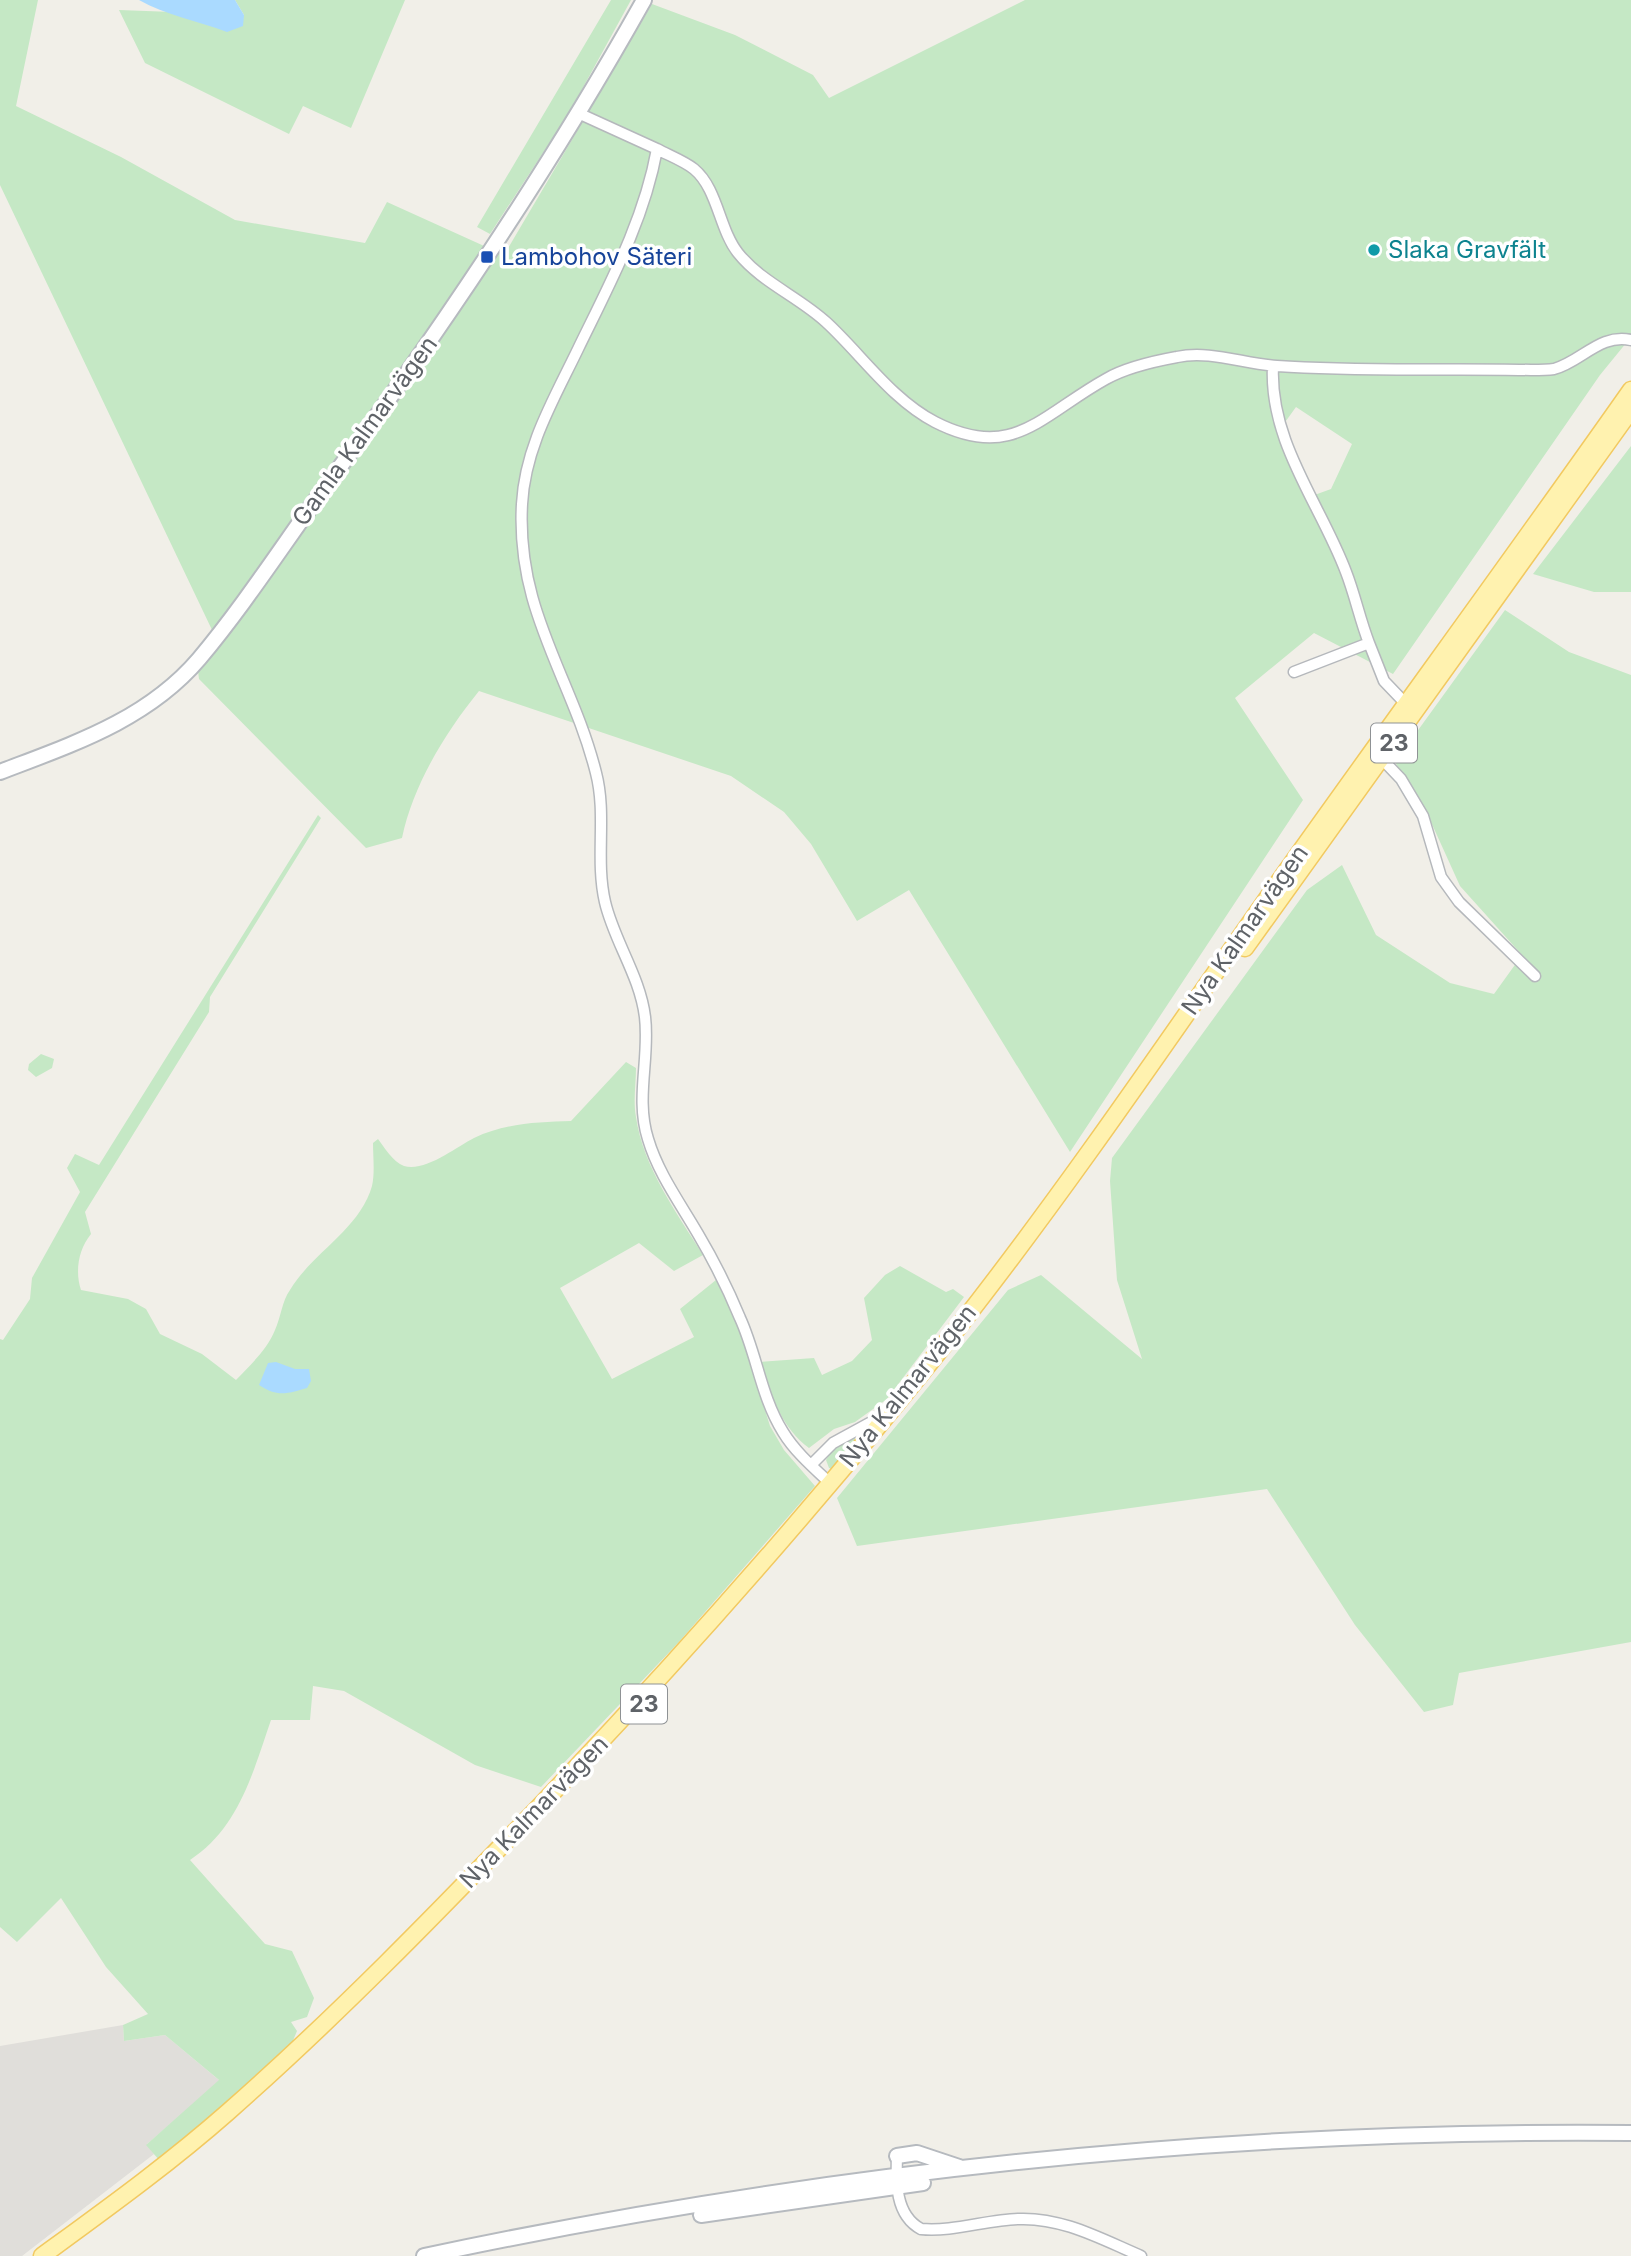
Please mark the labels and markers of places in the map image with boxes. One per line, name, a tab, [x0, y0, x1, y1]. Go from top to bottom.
place label: Slaka Gravfält	[1388, 235, 1546, 264]
place label: Lambohov Säteri	[501, 242, 692, 271]
marker: Slaka Gravfält	[1366, 242, 1382, 258]
marker: Lambohov Säteri	[479, 249, 495, 265]

